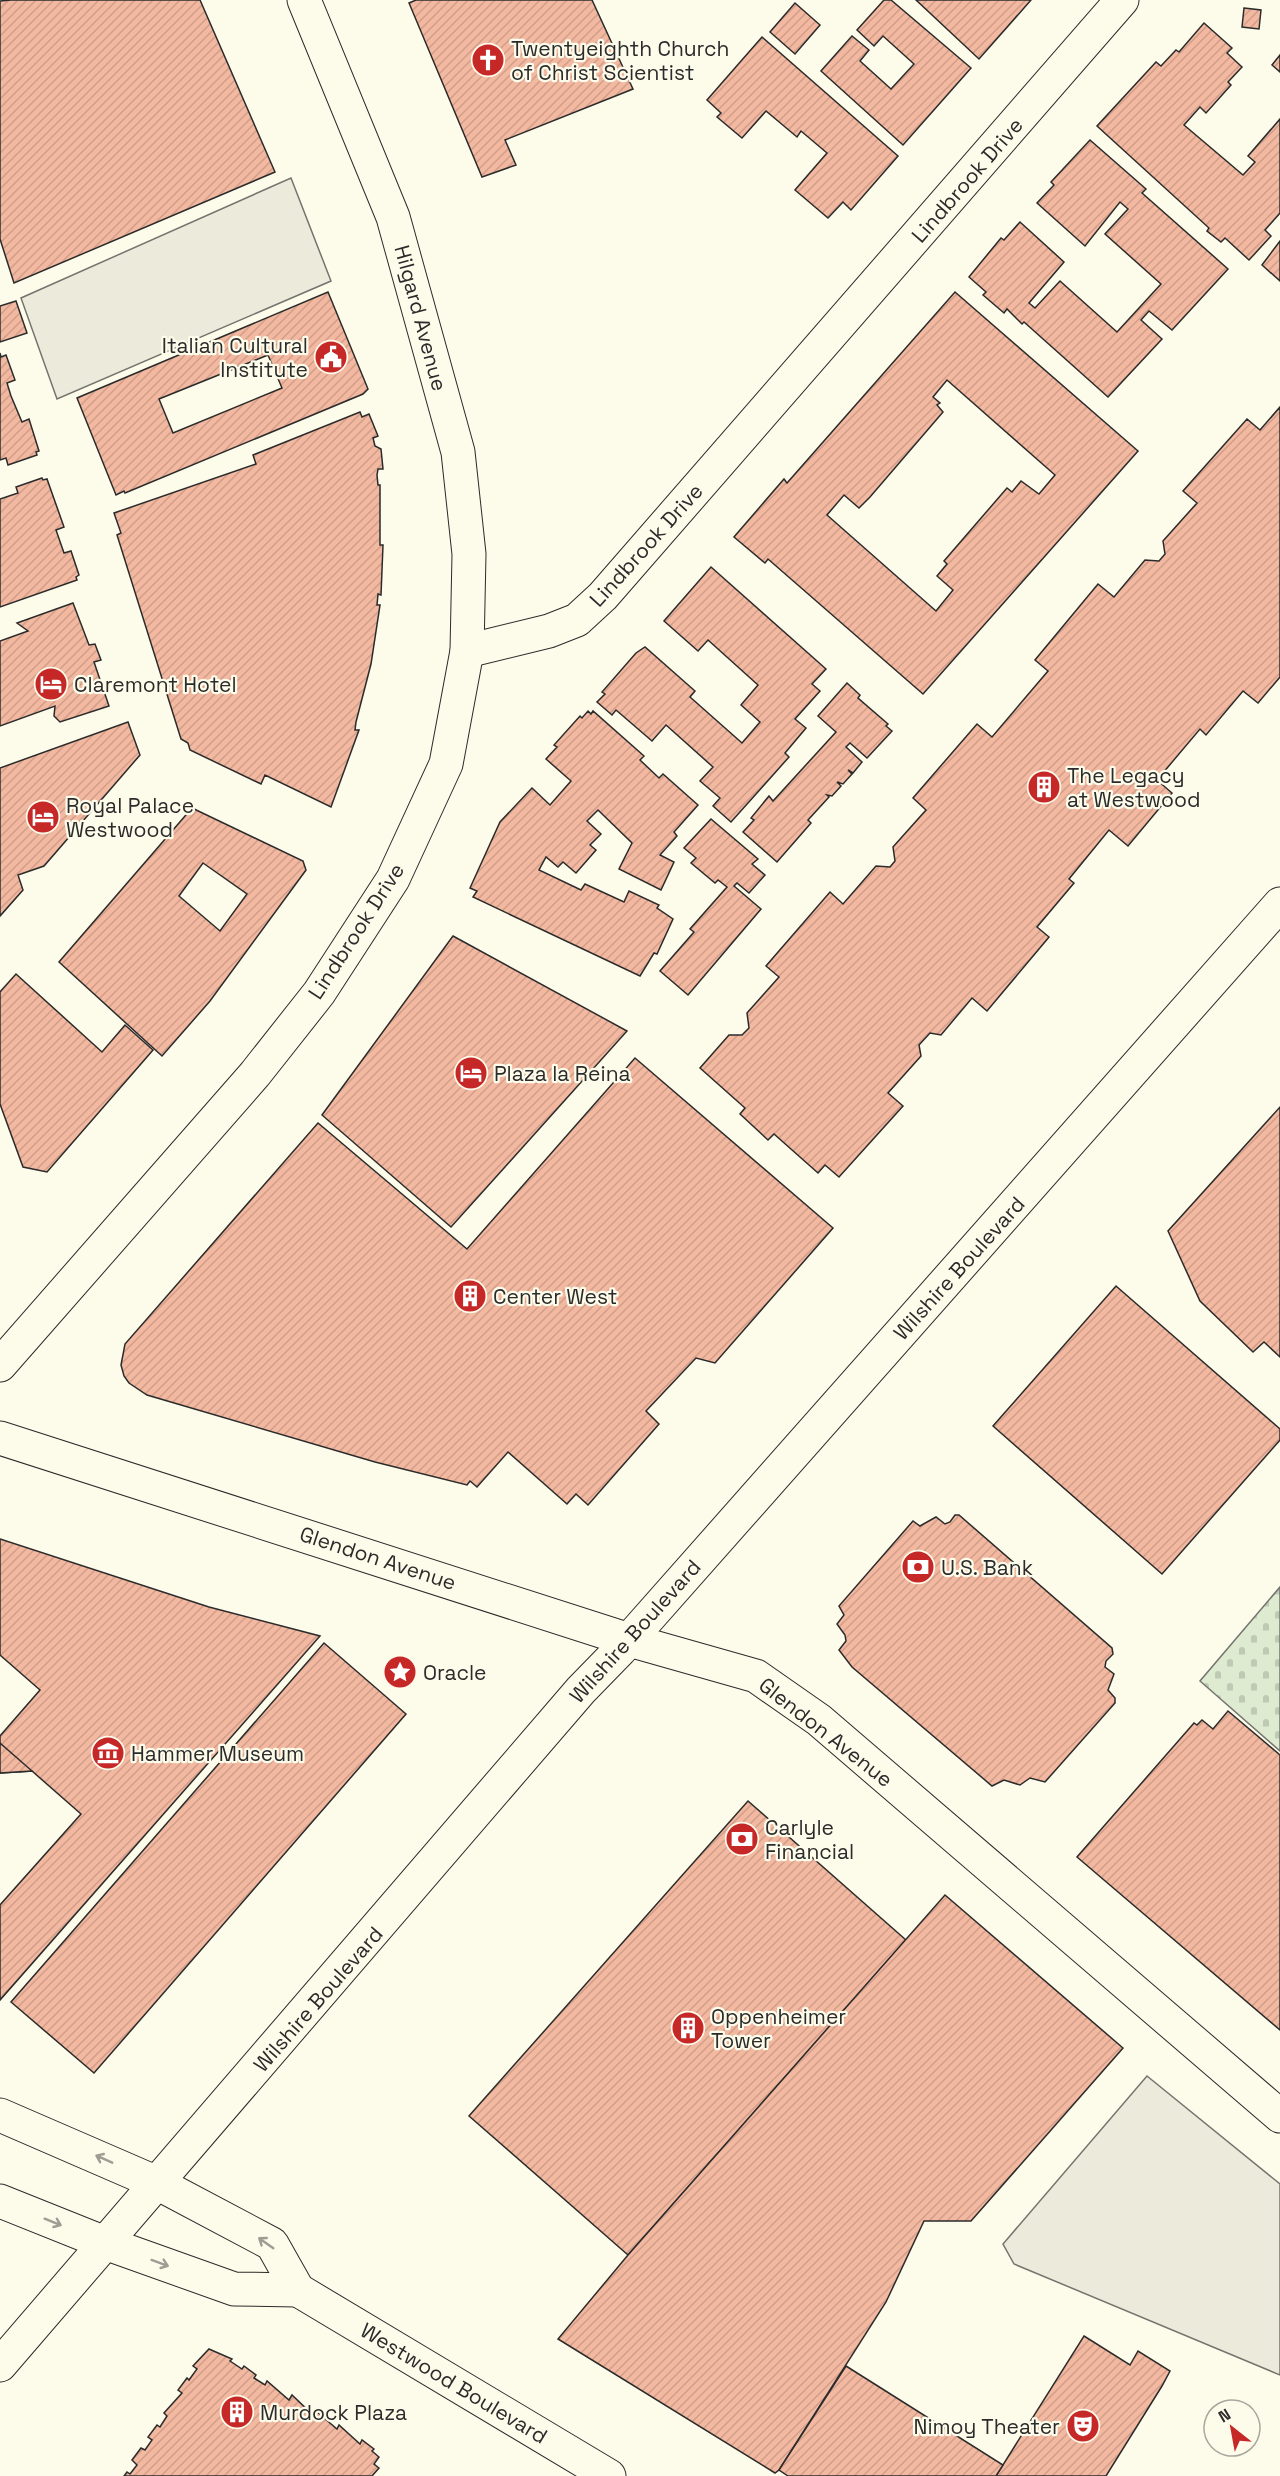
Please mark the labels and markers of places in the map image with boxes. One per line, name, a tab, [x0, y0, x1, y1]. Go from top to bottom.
place label: Twentyeighth Church of Christ Scientist	[511, 35, 729, 86]
church icon: Twentyeighth Church of Christ Scientist	[470, 42, 506, 78]
place label: Italian Cultural Institute	[162, 332, 308, 383]
public building icon: Italian Cultural Institute	[313, 339, 349, 375]
hotel icon: Claremont Hotel	[33, 666, 69, 702]
place label: Claremont Hotel	[74, 671, 237, 698]
place label: The Legacy at Westwood	[1067, 762, 1200, 813]
building icon: The Legacy at Westwood	[1026, 769, 1062, 805]
place label: Royal Palace Westwood	[66, 792, 194, 843]
hotel icon: Royal Palace Westwood	[25, 799, 61, 835]
hotel icon: Plaza la Reina	[453, 1055, 489, 1091]
place label: Plaza la Reina	[494, 1060, 631, 1087]
building icon: Center West	[452, 1278, 488, 1314]
place label: Center West	[493, 1283, 617, 1310]
bank icon: U.S. Bank	[900, 1549, 936, 1585]
place label: U.S. Bank	[941, 1554, 1033, 1581]
place icon: Oracle	[382, 1654, 418, 1690]
place label: Oracle	[423, 1659, 487, 1686]
museum icon: Hammer Museum	[90, 1735, 126, 1771]
place label: Hammer Museum	[131, 1740, 304, 1767]
place label: Carlyle Financial	[765, 1814, 854, 1865]
bank icon: Carlyle Financial	[724, 1821, 760, 1857]
place label: Oppenheimer Tower	[711, 2003, 846, 2054]
building icon: Oppenheimer Tower	[670, 2010, 706, 2046]
building icon: Murdock Plaza	[219, 2394, 255, 2430]
place label: Murdock Plaza	[260, 2399, 407, 2426]
theatre icon: Nimoy Theater	[1065, 2408, 1101, 2444]
place label: Nimoy Theater	[913, 2413, 1060, 2440]

